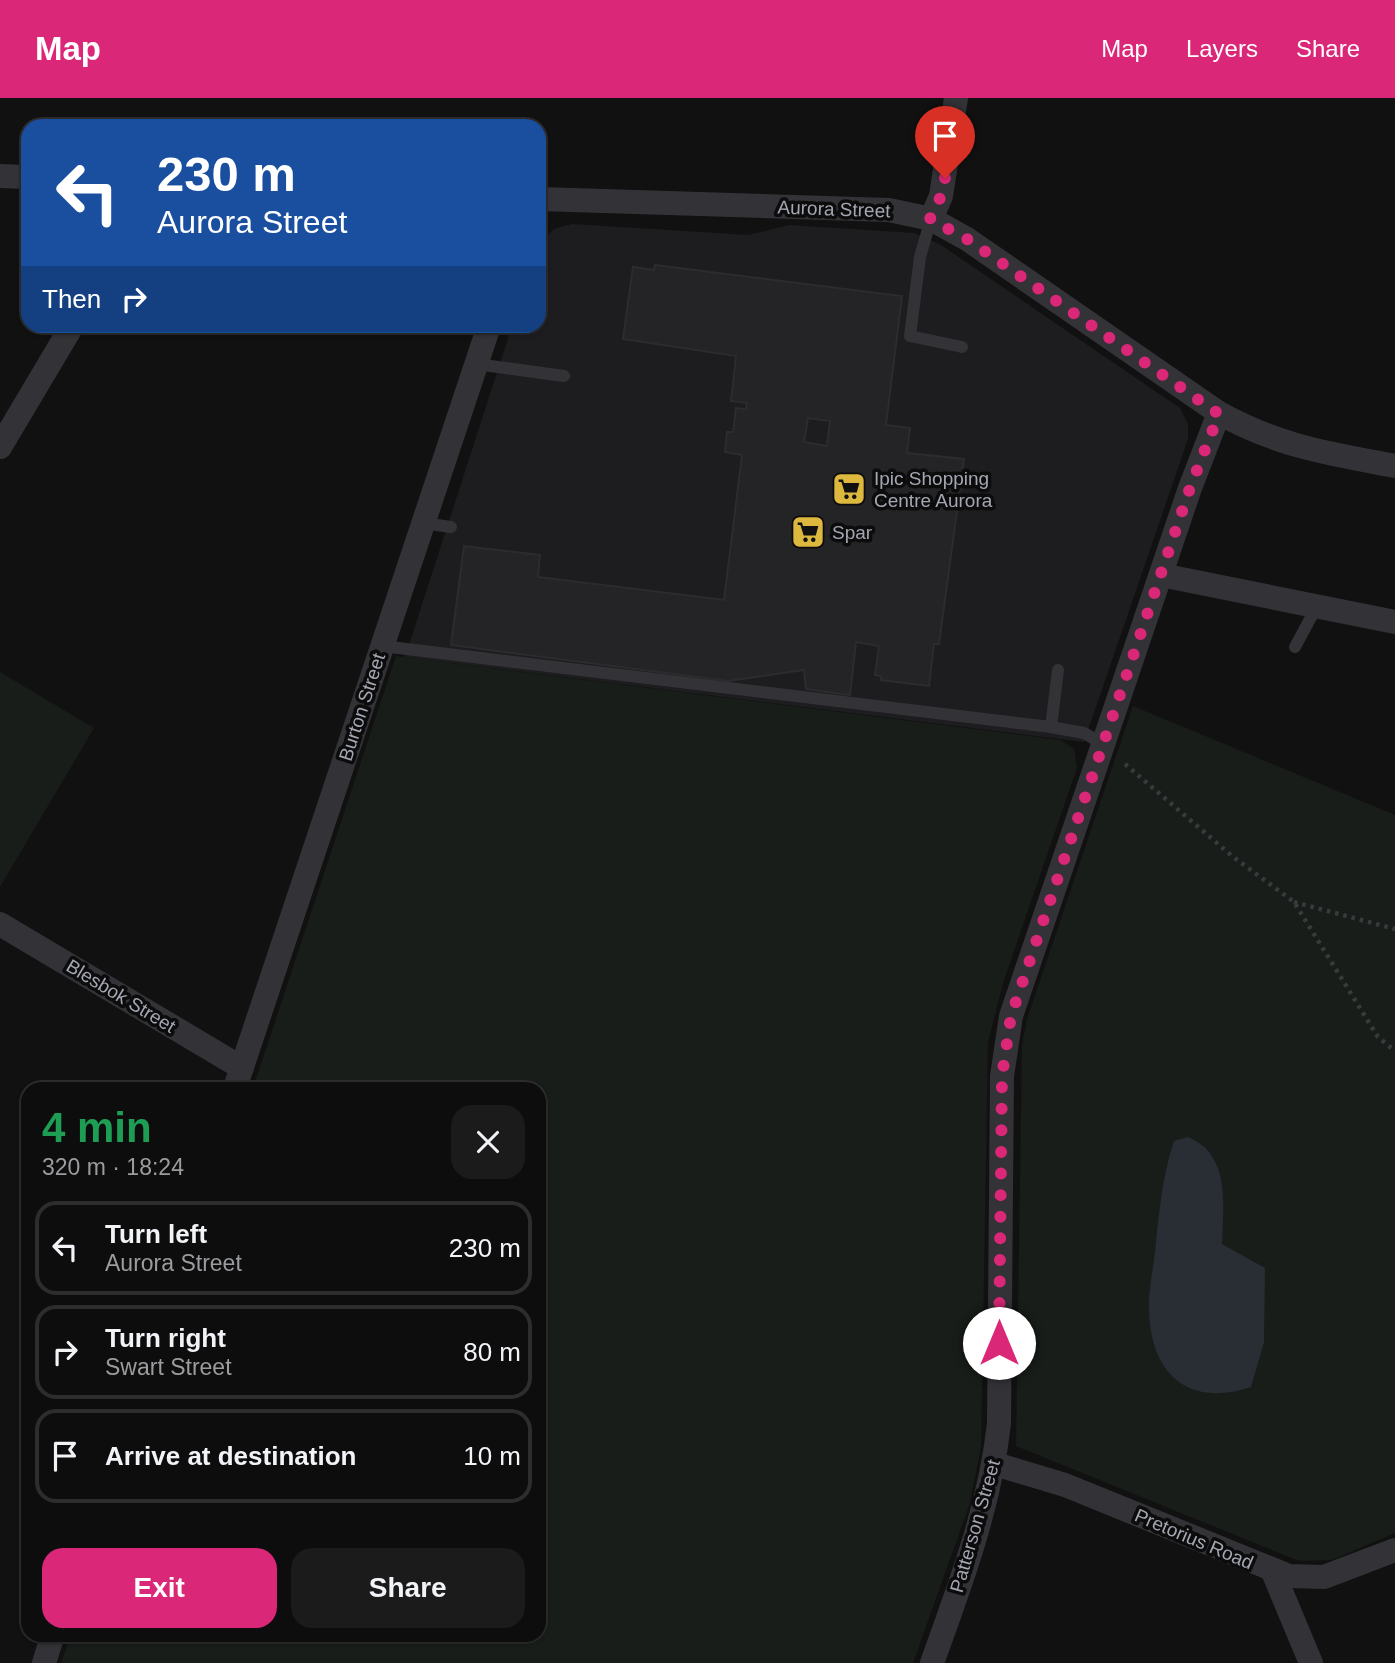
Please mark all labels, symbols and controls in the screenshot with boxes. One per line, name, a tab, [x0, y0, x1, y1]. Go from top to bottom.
text: Map	[35, 30, 101, 67]
text: Map	[1101, 35, 1148, 62]
text: Layers	[1186, 35, 1258, 62]
text: Share	[1296, 35, 1360, 62]
pin	[915, 106, 975, 178]
icon: arrive	[926, 117, 964, 155]
icon: left	[42, 147, 133, 238]
text: 230 m	[157, 147, 296, 201]
street label: Aurora Street	[777, 197, 892, 221]
text: Aurora Street	[157, 204, 347, 240]
icon: right	[115, 280, 153, 318]
text: Then	[42, 284, 101, 314]
place label: Ipic Shopping Centre Aurora	[874, 468, 993, 511]
supermarket icon: Ipic Shopping Centre Aurora	[830, 470, 868, 508]
supermarket icon: Spar	[789, 513, 827, 551]
place label: Spar	[832, 522, 873, 543]
street label: Burton Street	[335, 650, 390, 763]
street label: Blesbok Street	[63, 955, 180, 1037]
text: 4 min	[42, 1104, 152, 1151]
button: close	[451, 1105, 525, 1179]
text: 320 m · 18:24	[42, 1154, 184, 1180]
text: Turn left	[105, 1219, 207, 1249]
icon: left	[46, 1229, 84, 1267]
text: 230 m	[449, 1233, 521, 1263]
text: Aurora Street	[105, 1250, 242, 1276]
position arrow	[962, 1306, 1036, 1380]
text: Turn right	[105, 1323, 226, 1353]
icon: right	[46, 1333, 84, 1371]
text: 80 m	[463, 1337, 521, 1367]
text: Swart Street	[105, 1354, 232, 1380]
icon: arrive	[46, 1437, 84, 1475]
text: Arrive at destination	[105, 1441, 356, 1471]
text: 10 m	[463, 1441, 521, 1471]
street label: Patterson Street	[946, 1456, 1004, 1595]
street label: Pretorius Road	[1132, 1505, 1256, 1573]
button: Exit	[42, 1548, 277, 1628]
button: Share	[291, 1548, 525, 1628]

